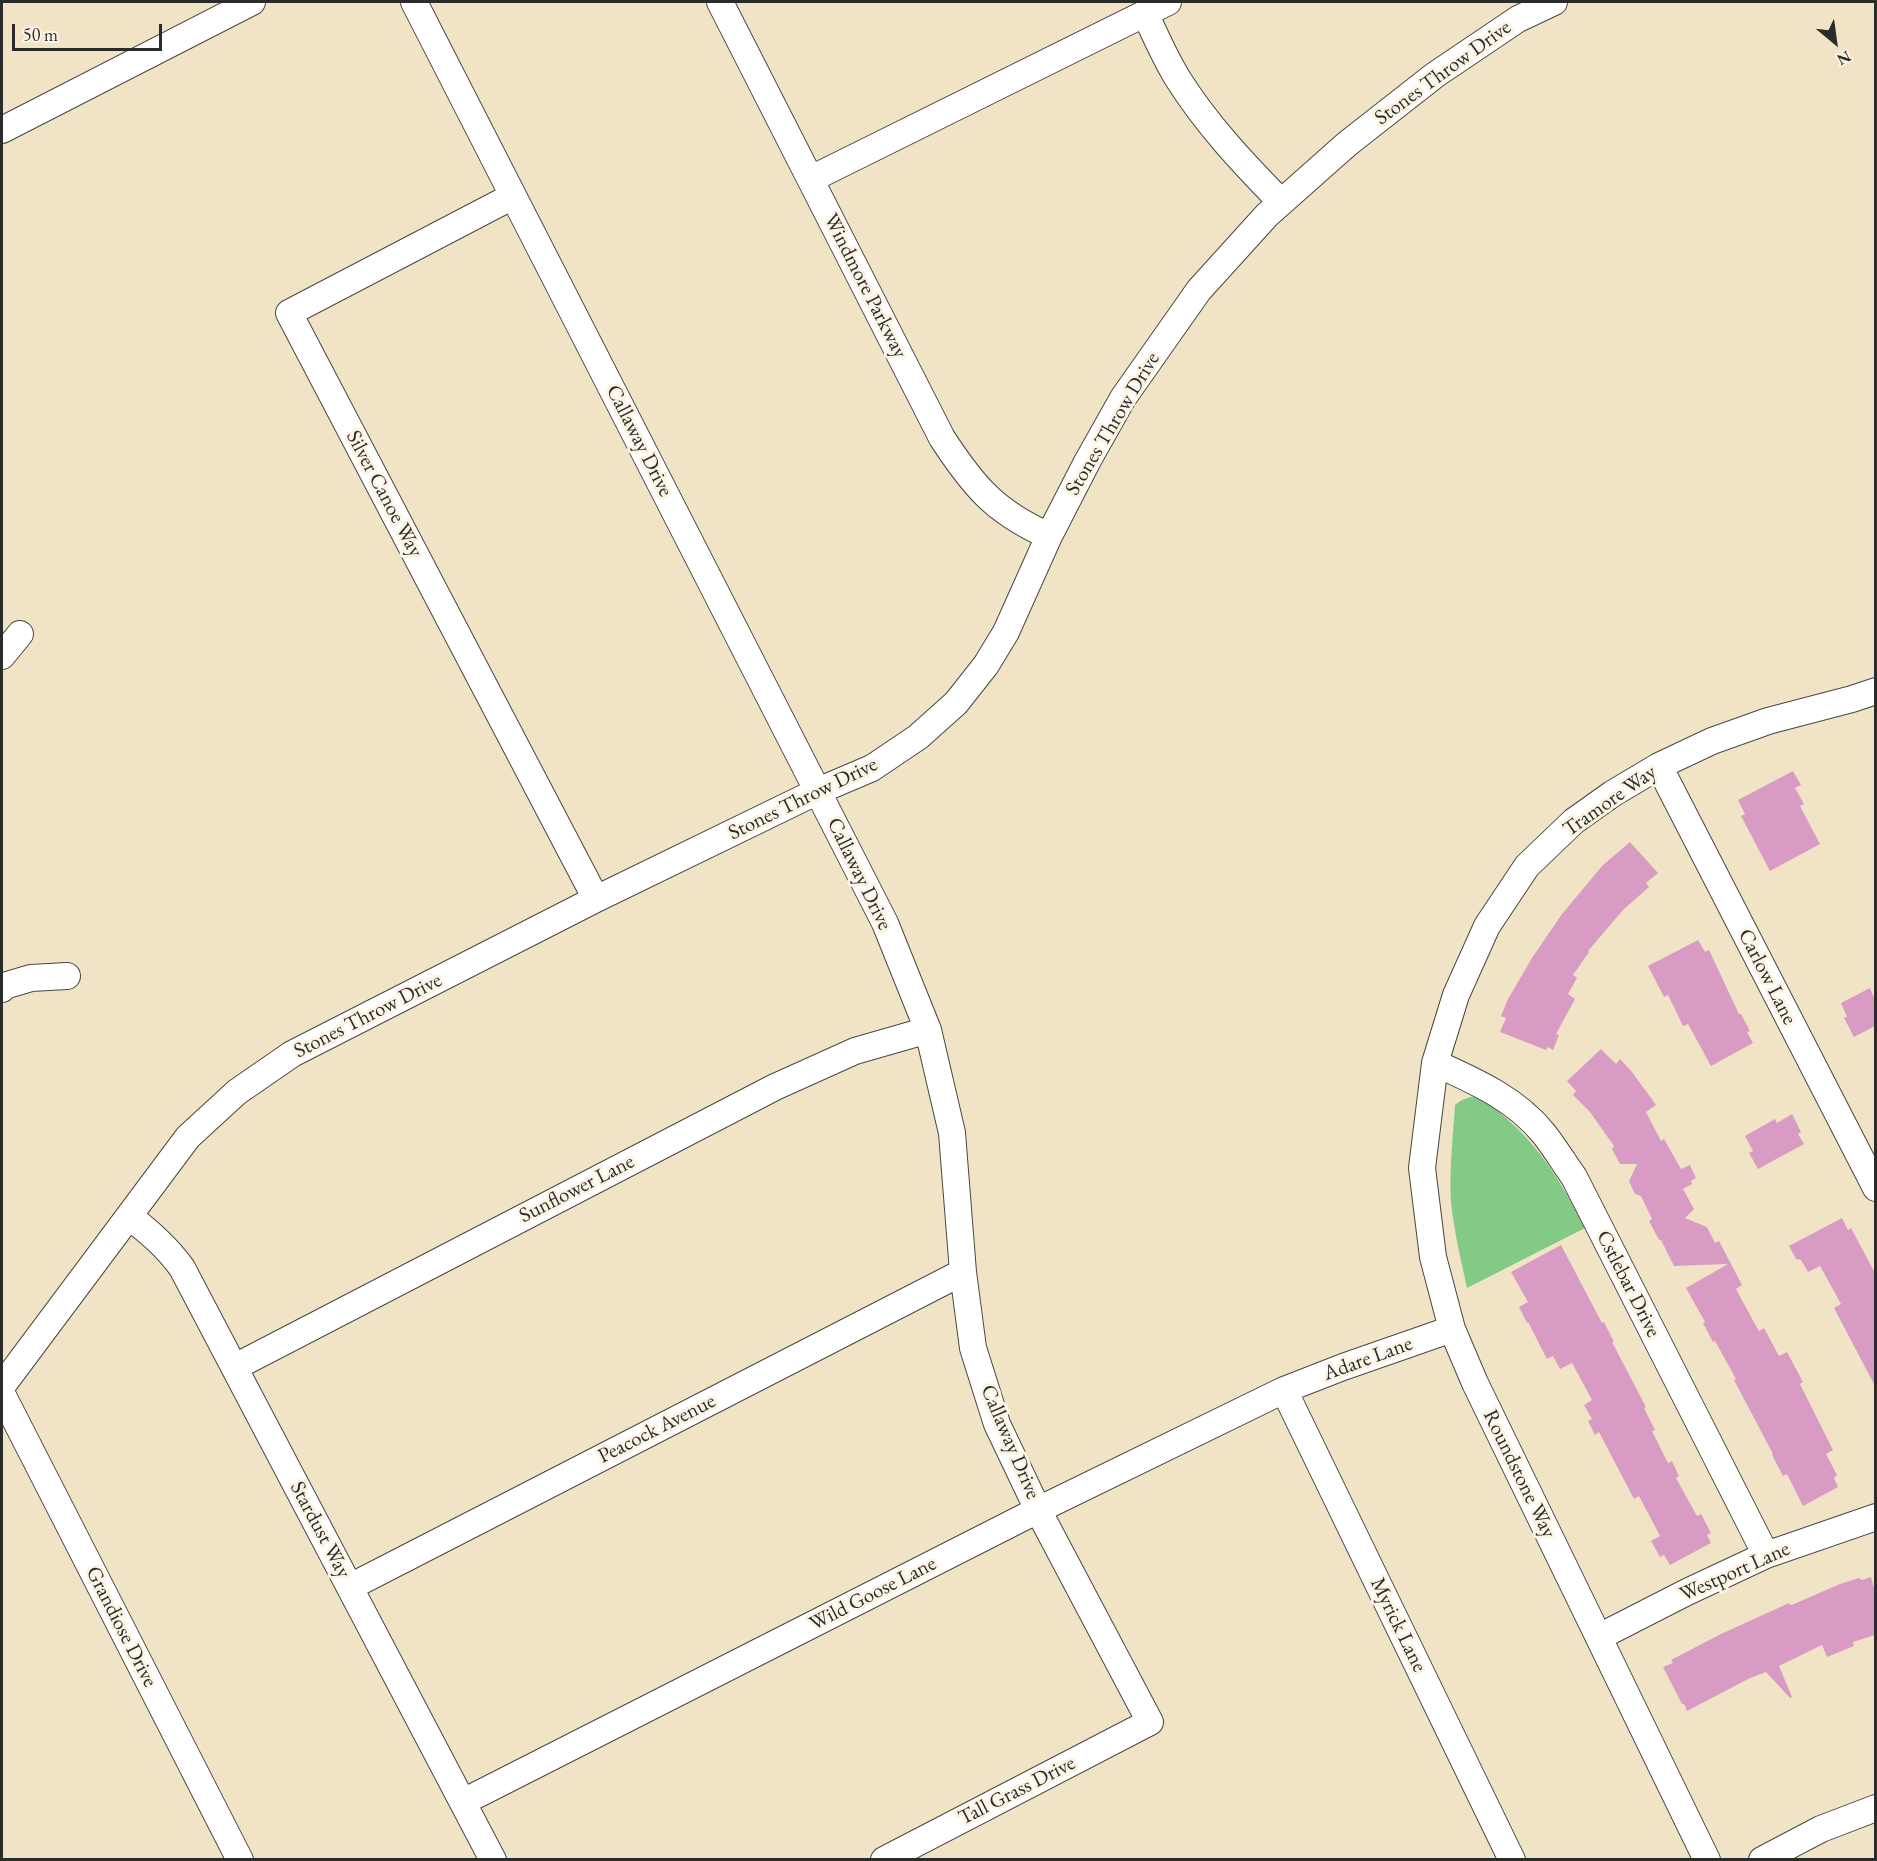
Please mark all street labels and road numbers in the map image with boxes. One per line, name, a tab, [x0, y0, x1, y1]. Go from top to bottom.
street label: Stones Throw Drive	[1370, 15, 1516, 131]
street label: Windmore Parkway	[818, 209, 912, 363]
street label: Stones Throw Drive	[1060, 348, 1166, 500]
street label: Callaway Drive	[600, 381, 678, 501]
street label: Silver Canoe Way	[340, 426, 428, 562]
street label: Stones Throw Drive	[724, 752, 882, 846]
street label: Tramore Way	[1559, 760, 1661, 842]
street label: Callaway Drive	[821, 814, 897, 934]
street label: Carlow Lane	[1732, 925, 1802, 1029]
street label: Stones Throw Drive	[290, 968, 446, 1064]
street label: Sunflower Lane	[515, 1149, 639, 1229]
street label: Cstlebar Drive	[1590, 1226, 1666, 1342]
street label: Adare Lane	[1320, 1331, 1416, 1387]
street label: Callaway Drive	[975, 1381, 1045, 1503]
street label: Peacock Avenue	[594, 1389, 720, 1469]
street label: Roundstone Way	[1477, 1406, 1561, 1542]
street label: Stardust Way	[284, 1477, 356, 1583]
street label: Westport Lane	[1676, 1537, 1794, 1607]
street label: Wild Goose Lane	[805, 1551, 941, 1637]
street label: Grandiose Drive	[80, 1562, 162, 1692]
street label: Myrick Lane	[1364, 1574, 1432, 1676]
street label: Tall Grass Drive	[954, 1751, 1080, 1831]

